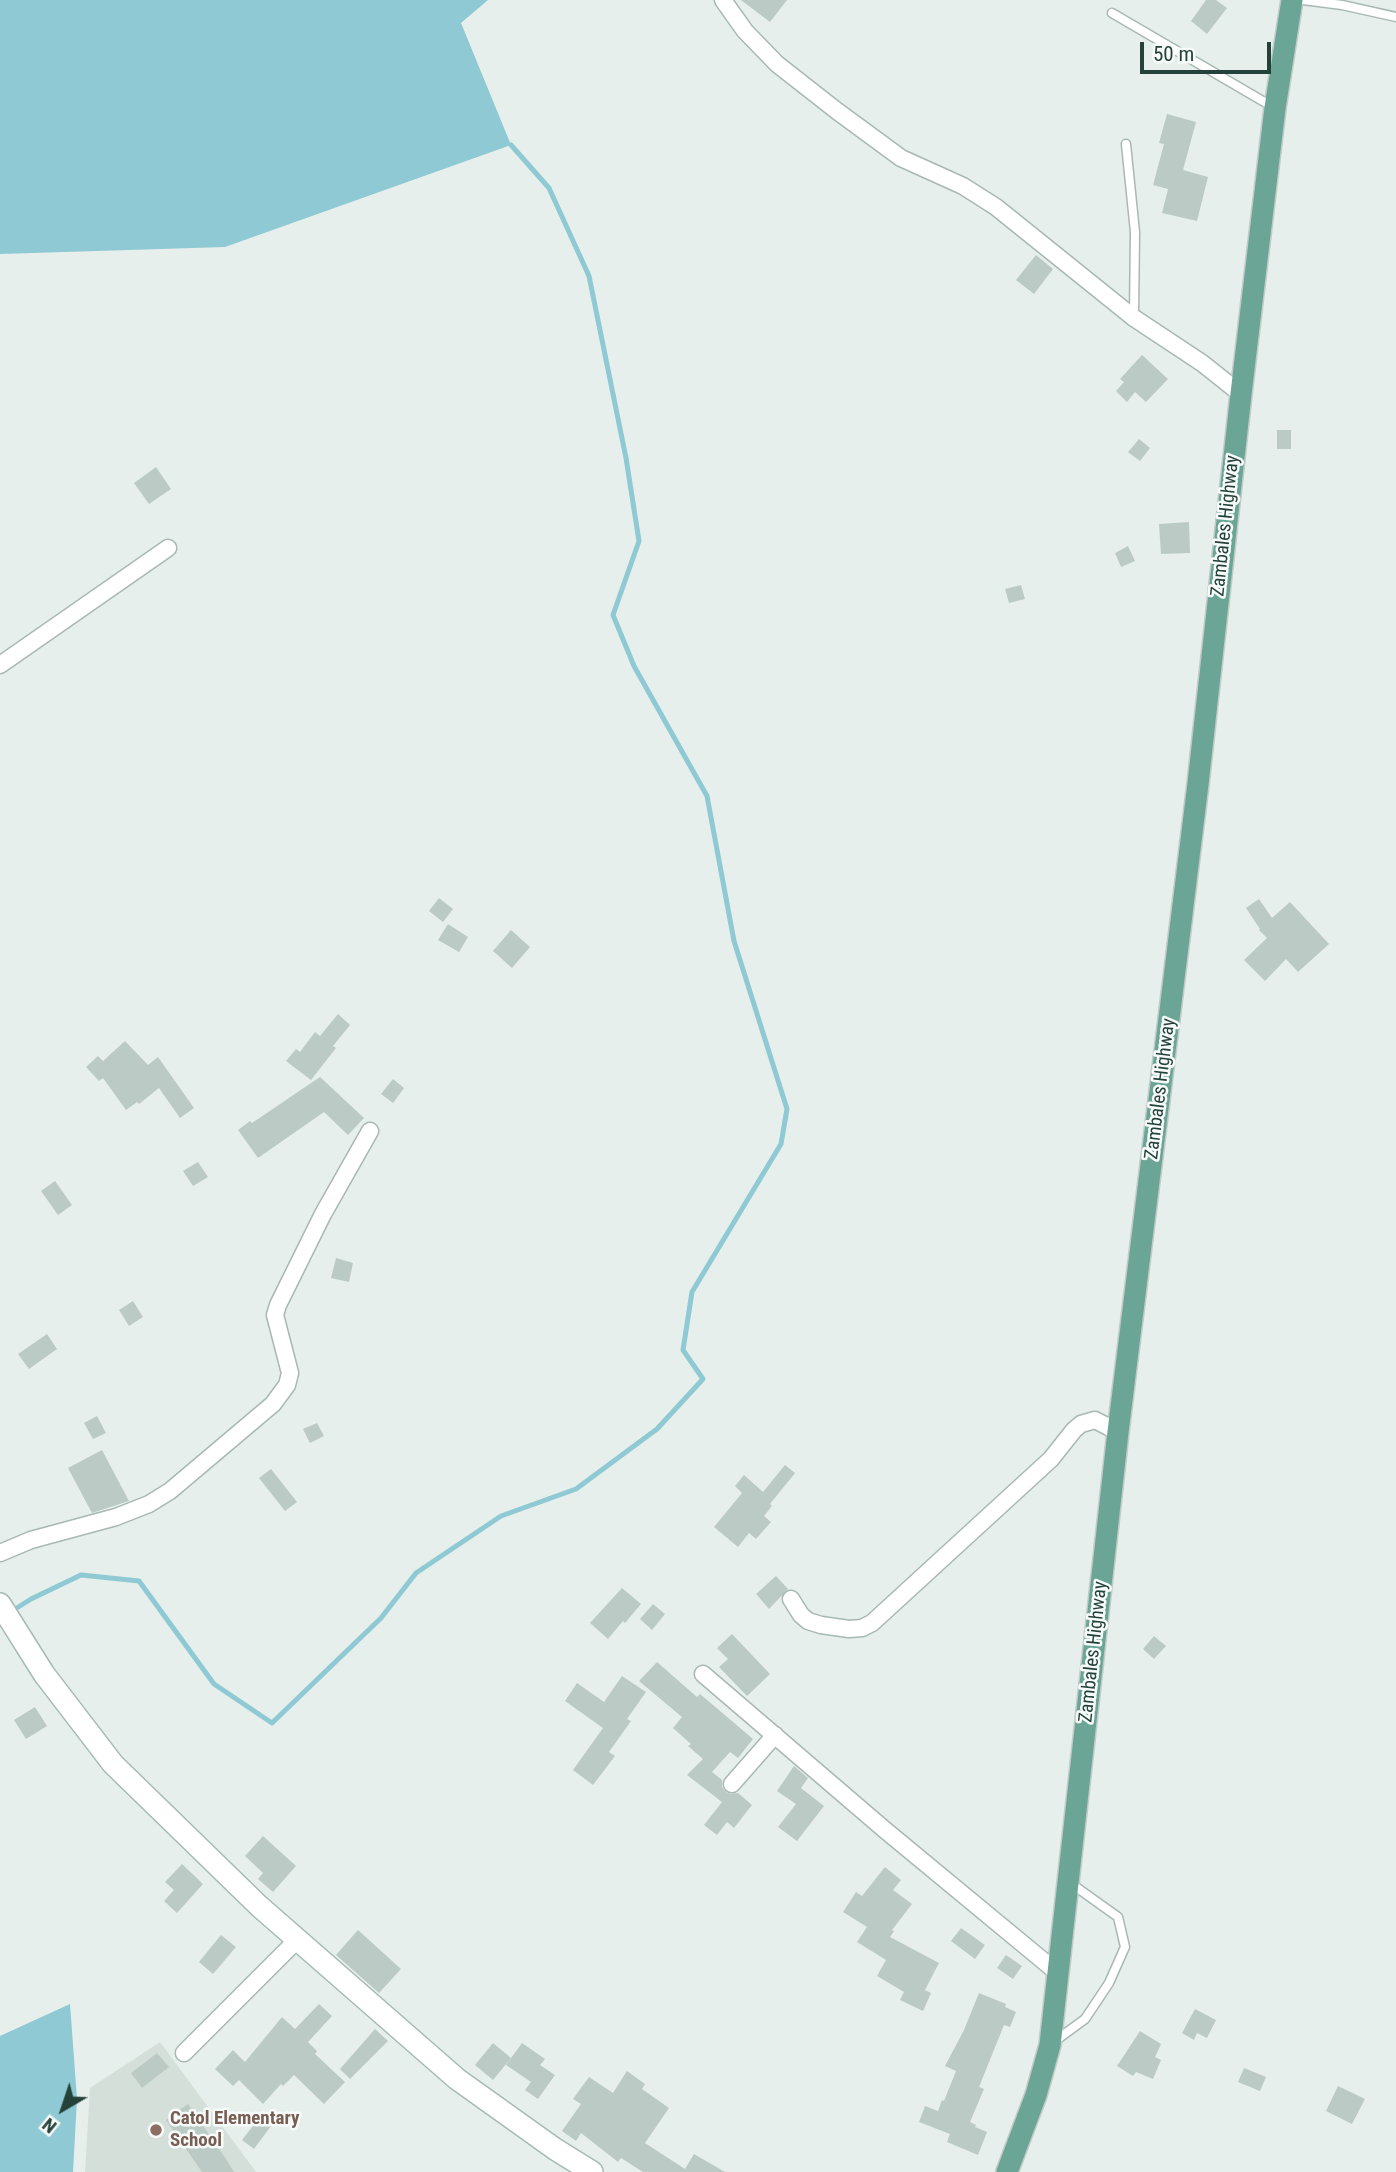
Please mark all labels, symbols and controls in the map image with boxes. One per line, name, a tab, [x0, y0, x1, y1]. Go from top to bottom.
scale bar	[1144, 28, 1275, 72]
text: 50 m	[1153, 42, 1194, 66]
street label: Zambales Highway	[1207, 454, 1245, 598]
street label: Zambales Highway	[1141, 1017, 1181, 1161]
street label: Zambales Highway	[1075, 1580, 1113, 1724]
north arrow	[28, 2074, 98, 2144]
place label: Catol Elementary School	[170, 2108, 299, 2152]
text: N	[38, 2113, 61, 2138]
marker: Catol Elementary School	[148, 2122, 164, 2138]

